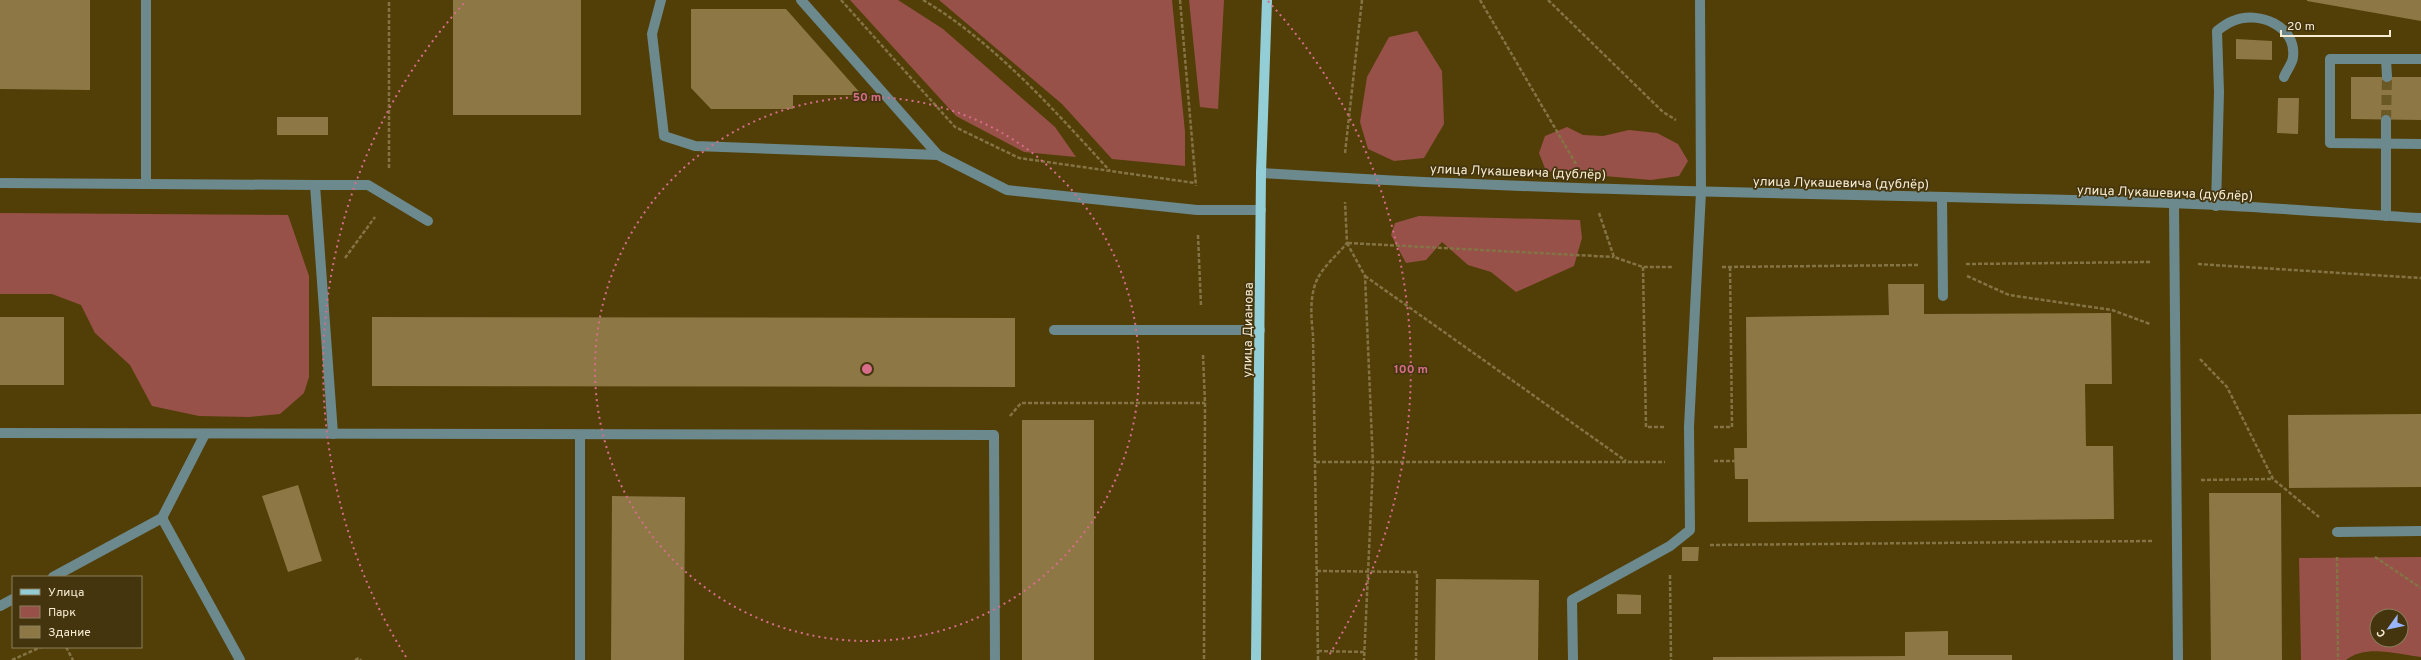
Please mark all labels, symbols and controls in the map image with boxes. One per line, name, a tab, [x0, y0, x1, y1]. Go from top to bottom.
scale bar	[2281, 12, 2390, 38]
text: 20 m	[2287, 19, 2315, 35]
text: 50 m	[853, 90, 881, 106]
street label: улица Лукашевича (дублёр)	[1430, 162, 1606, 184]
street label: улица Лукашевича (дублёр)	[1753, 174, 1929, 194]
street label: улица Лукашевича (дублёр)	[2077, 183, 2253, 205]
street label: улица Дианова	[1240, 282, 1258, 378]
centre of rings	[860, 362, 874, 376]
text: 100 m	[1394, 362, 1428, 378]
legend	[12, 576, 142, 648]
text: Улица	[48, 585, 84, 601]
text: Парк	[48, 605, 76, 621]
north arrow	[2369, 608, 2409, 648]
text: Здание	[48, 625, 91, 641]
text: С	[2374, 626, 2389, 640]

